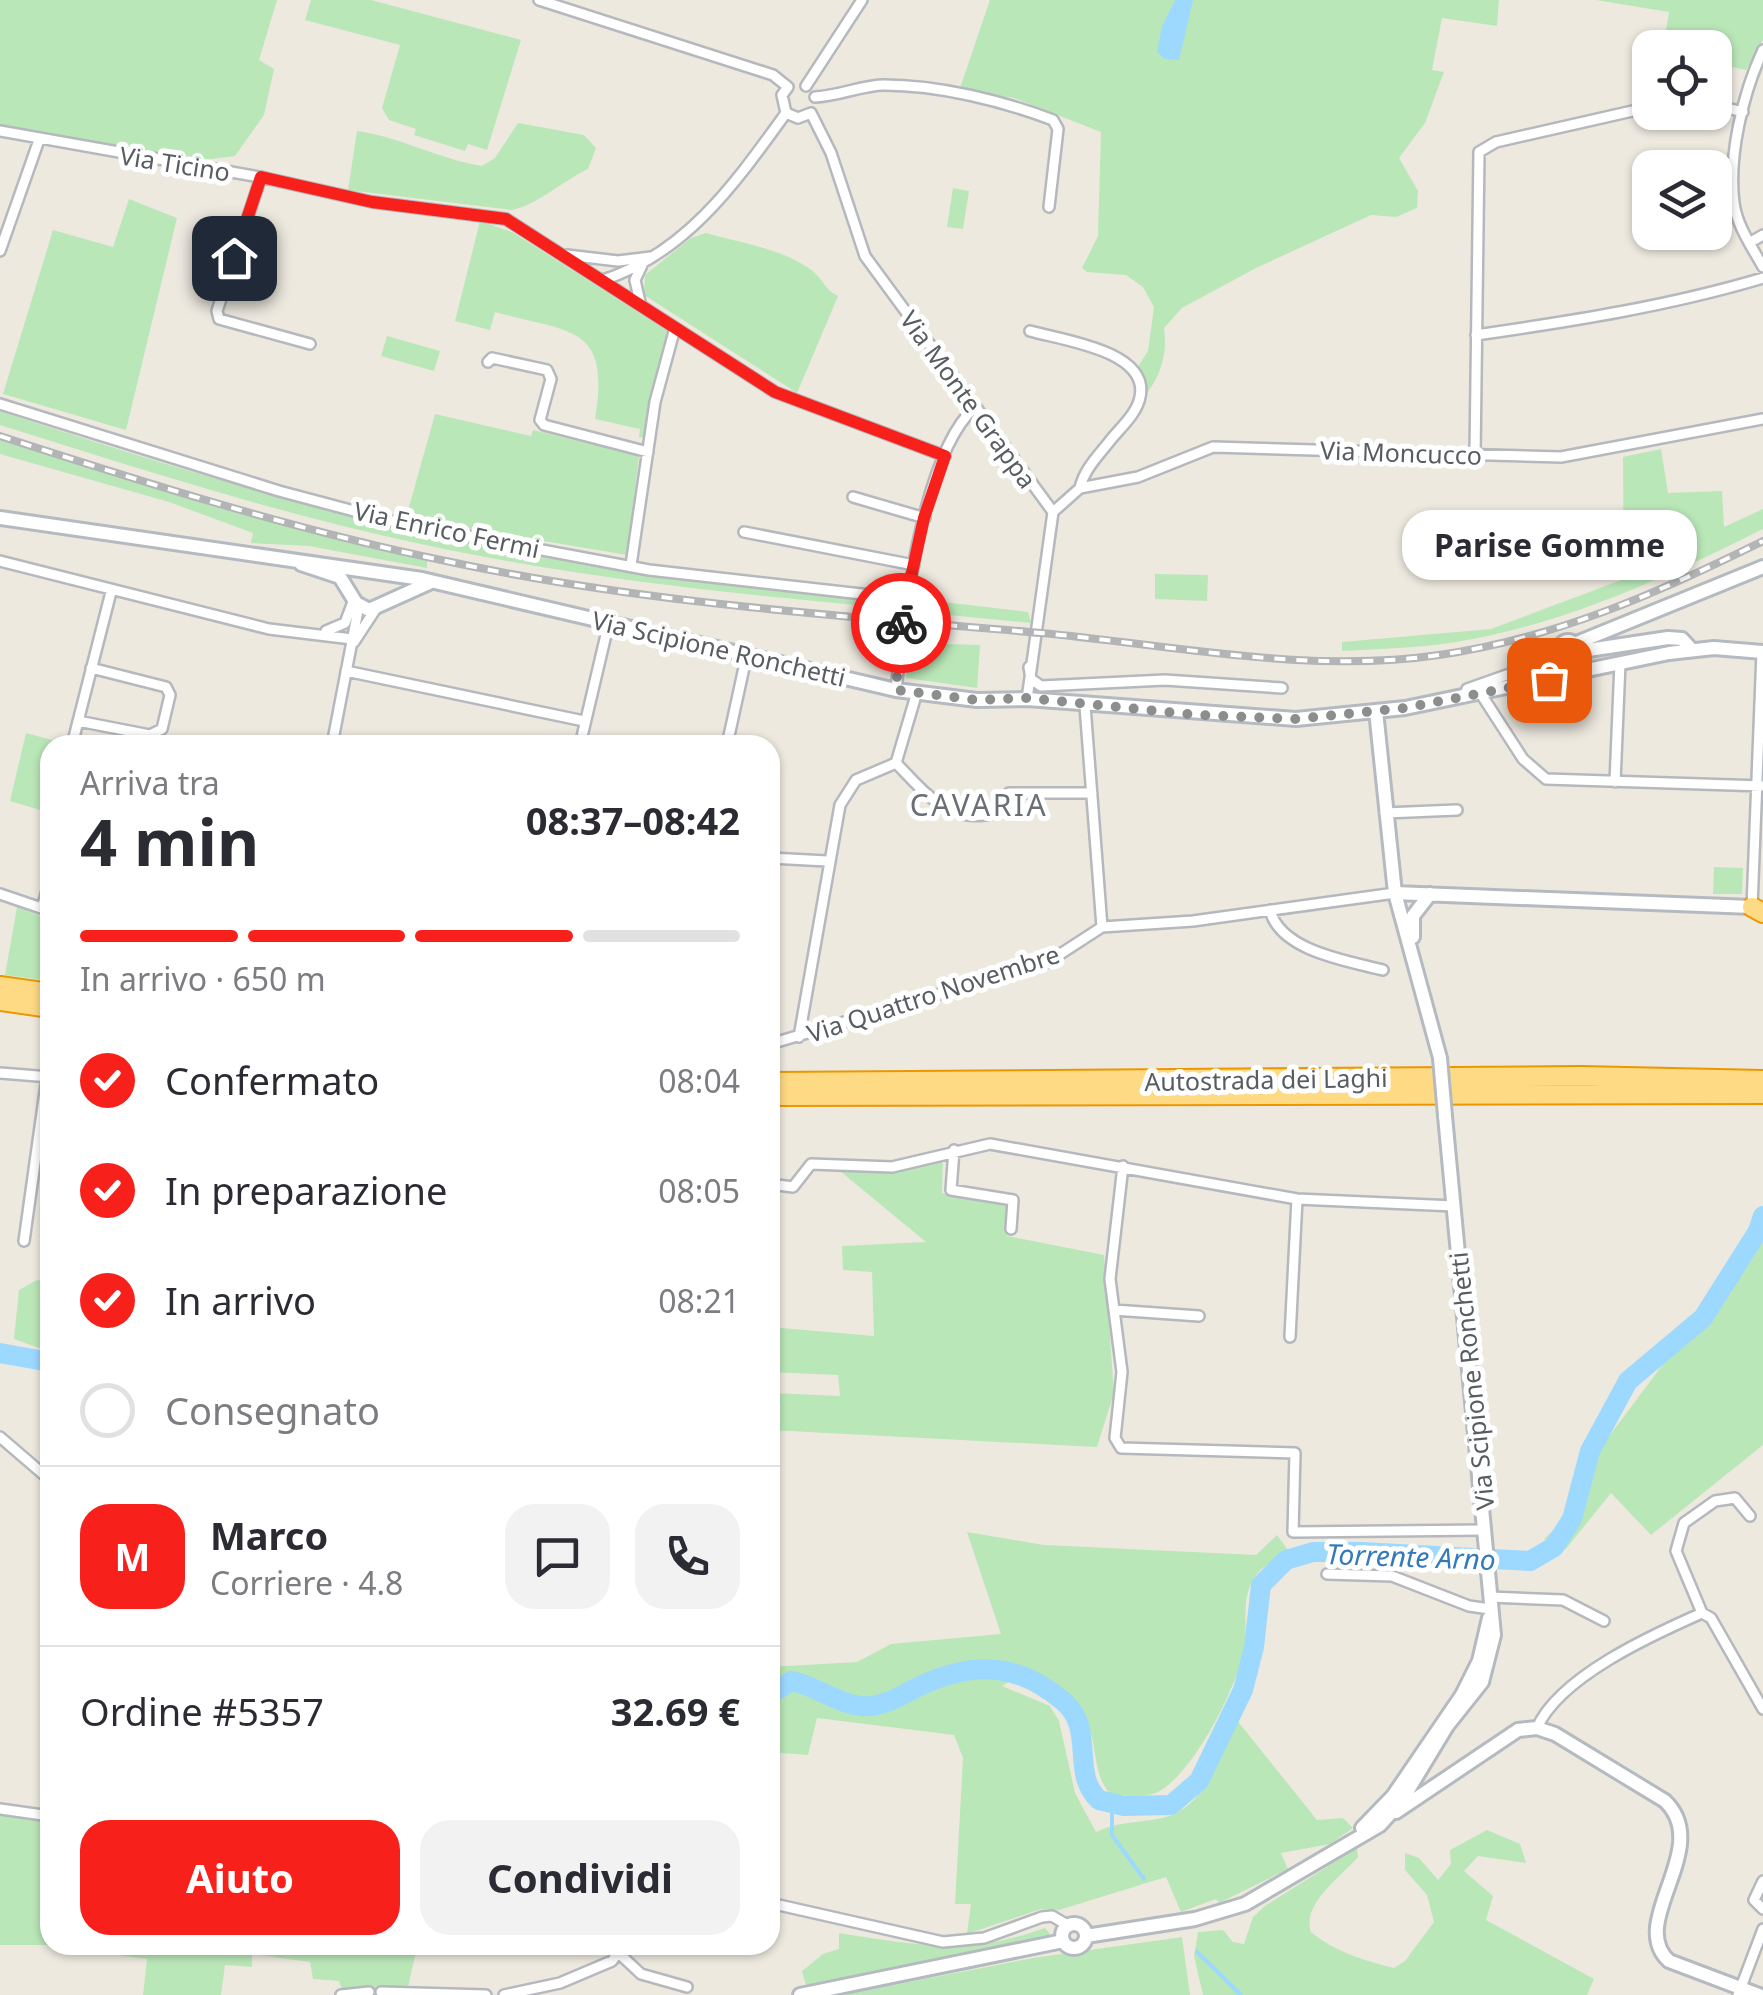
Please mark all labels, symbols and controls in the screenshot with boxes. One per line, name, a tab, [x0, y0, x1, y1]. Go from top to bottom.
map controls	[1632, 30, 1732, 250]
button: locate	[1632, 30, 1732, 130]
street label: Via Ticino	[117, 137, 233, 189]
button: layers	[1632, 150, 1732, 250]
pin	[192, 216, 277, 301]
icon: home	[207, 231, 262, 286]
street label: Via Monte Grappa	[893, 303, 1045, 495]
street label: Via Moncucco	[1320, 432, 1482, 472]
street label: Via Enrico Fermi	[351, 493, 543, 565]
callout: Parise Gomme	[1402, 510, 1696, 580]
text: Parise Gomme	[1434, 523, 1665, 566]
courier	[851, 573, 951, 673]
icon: bike	[874, 596, 929, 651]
street label: Via Scipione Ronchetti	[589, 602, 849, 694]
pin	[1507, 638, 1592, 723]
icon: bag	[1522, 653, 1577, 708]
text: Arriva tra	[80, 761, 220, 804]
district label: CAVARIA	[910, 784, 1048, 825]
text: 08:37–08:42	[526, 794, 740, 846]
text: 4 min	[80, 797, 259, 885]
street label: Via Quattro Novembre	[802, 936, 1064, 1050]
text: In arrivo · 650 m	[80, 957, 326, 1000]
icon: check	[80, 1053, 135, 1108]
text: Confermato	[165, 1054, 379, 1106]
text: 08:04	[658, 1059, 740, 1102]
street label: Autostrada dei Laghi	[1144, 1060, 1388, 1098]
icon: check	[80, 1163, 135, 1218]
text: In preparazione	[165, 1164, 448, 1216]
text: 08:05	[658, 1169, 740, 1212]
street label: Via Scipione Ronchetti	[1441, 1250, 1501, 1512]
icon: check	[80, 1273, 135, 1328]
text: In arrivo	[165, 1274, 316, 1326]
text: 08:21	[658, 1279, 740, 1322]
text: Consegnato	[165, 1384, 380, 1436]
button: chat	[505, 1504, 610, 1609]
button: phone	[635, 1504, 740, 1609]
text: Marco	[210, 1509, 328, 1561]
text: M	[115, 1530, 150, 1582]
water label: Torrente Arno	[1326, 1534, 1496, 1578]
text: Corriere · 4.8	[210, 1561, 403, 1604]
text: Ordine #5357	[80, 1685, 324, 1737]
text: 32.69 €	[611, 1685, 740, 1737]
button: Aiuto	[80, 1820, 400, 1935]
button: Condividi	[420, 1820, 740, 1935]

